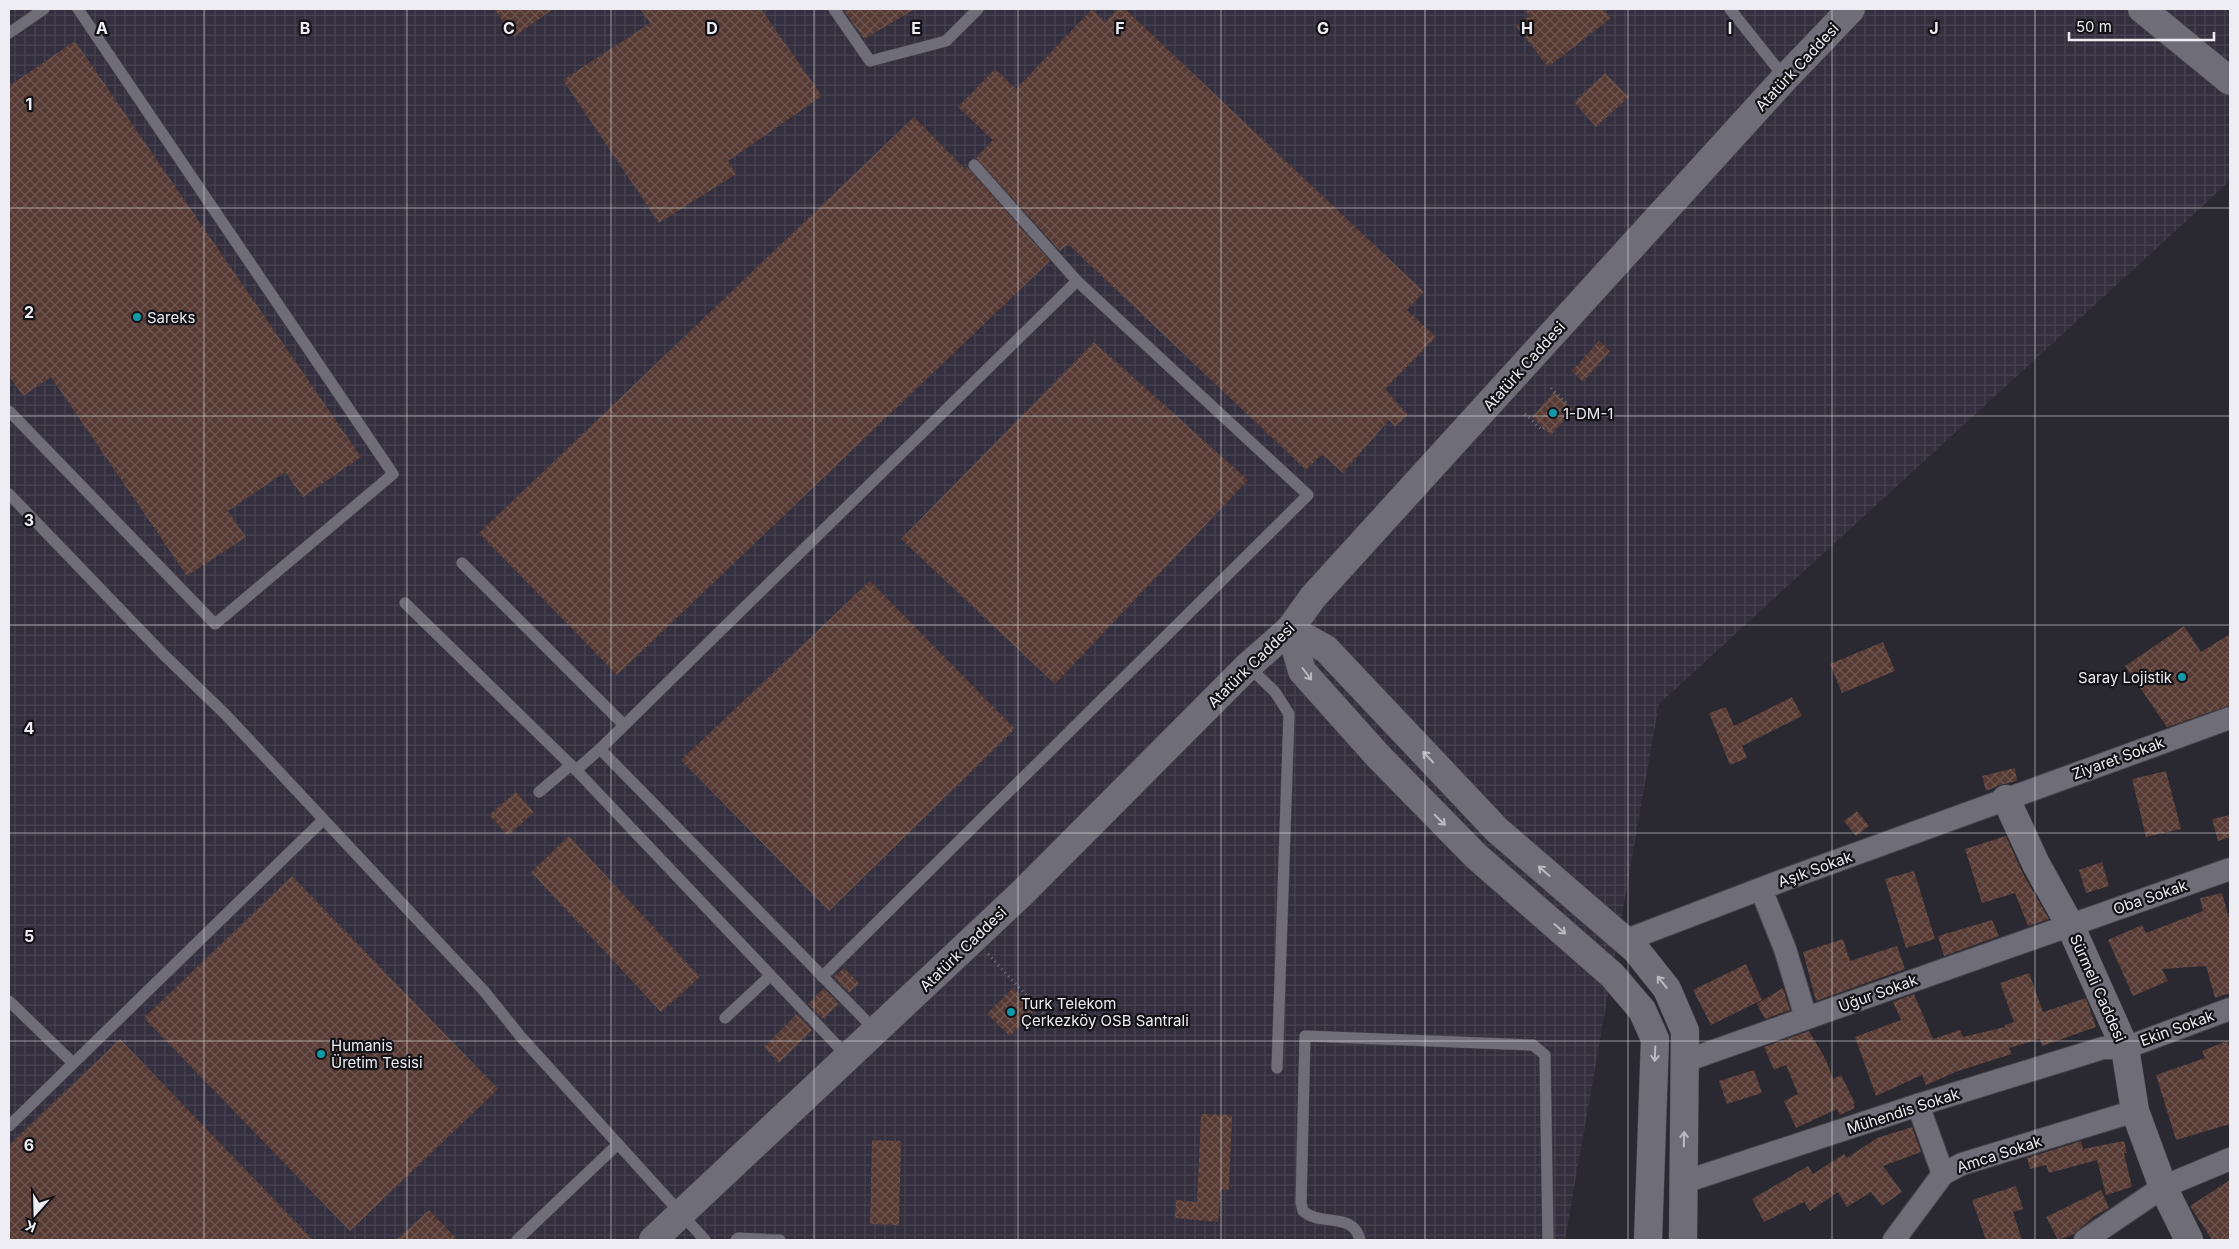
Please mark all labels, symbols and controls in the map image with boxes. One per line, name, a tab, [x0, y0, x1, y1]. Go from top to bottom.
scale bar	[2069, 10, 2214, 42]
text: 50 m	[2076, 17, 2112, 36]
text: A	[96, 18, 108, 38]
text: B	[300, 18, 310, 38]
text: C	[503, 18, 515, 38]
text: D	[706, 18, 718, 38]
text: E	[911, 18, 921, 38]
text: F	[1115, 18, 1125, 38]
text: G	[1317, 18, 1329, 38]
text: H	[1521, 18, 1533, 38]
text: I	[1728, 18, 1732, 38]
text: J	[1929, 18, 1939, 38]
street label: Atatürk Caddesi	[1751, 19, 1843, 115]
text: 1	[26, 94, 32, 114]
text: 2	[24, 302, 34, 322]
place label: Sareks	[147, 308, 195, 327]
marker: Sareks	[131, 311, 143, 323]
street label: Atatürk Caddesi	[1479, 317, 1569, 415]
place label: 1-DM-1	[1563, 404, 1613, 423]
marker: 1-DM-1	[1547, 407, 1559, 419]
text: 3	[24, 510, 34, 530]
street label: Atatürk Caddesi	[1204, 619, 1298, 711]
one-way arrow	[1301, 667, 1312, 680]
place label: Saray Lojistik	[2078, 668, 2173, 687]
marker: Saray Lojistik	[2176, 671, 2188, 683]
text: 4	[24, 718, 35, 738]
street label: Ziyaret Sokak	[2069, 732, 2167, 783]
one-way arrow	[1422, 750, 1434, 763]
one-way arrow	[1434, 813, 1446, 826]
street label: Aşık Sokak	[1775, 846, 1856, 891]
one-way arrow	[1538, 866, 1551, 877]
street label: Oba Sokak	[2111, 875, 2190, 919]
street label: Atatürk Caddesi	[916, 903, 1010, 995]
one-way arrow	[1553, 923, 1566, 935]
text: 5	[24, 926, 34, 946]
street label: Sürmeli Caddesi	[2066, 931, 2130, 1045]
street label: Uğur Sokak	[1836, 970, 1921, 1016]
one-way arrow	[1656, 976, 1667, 989]
place label: Turk Telekom Çerkezköy OSB Santrali	[1021, 994, 1189, 1030]
marker: Turk Telekom Çerkezköy OSB Santrali	[1005, 1006, 1017, 1018]
street label: Ekin Sokak	[2137, 1006, 2217, 1050]
place label: Humanis Üretim Tesisi	[331, 1036, 423, 1072]
one-way arrow	[1650, 1046, 1660, 1062]
marker: Humanis Üretim Tesisi	[315, 1048, 327, 1060]
street label: Mühendis Sokak	[1844, 1084, 1962, 1138]
one-way arrow	[1679, 1131, 1689, 1148]
street label: Amca Sokak	[1954, 1131, 2045, 1177]
text: 6	[24, 1135, 34, 1155]
north arrow	[10, 1189, 60, 1239]
text: K	[23, 1217, 38, 1236]

